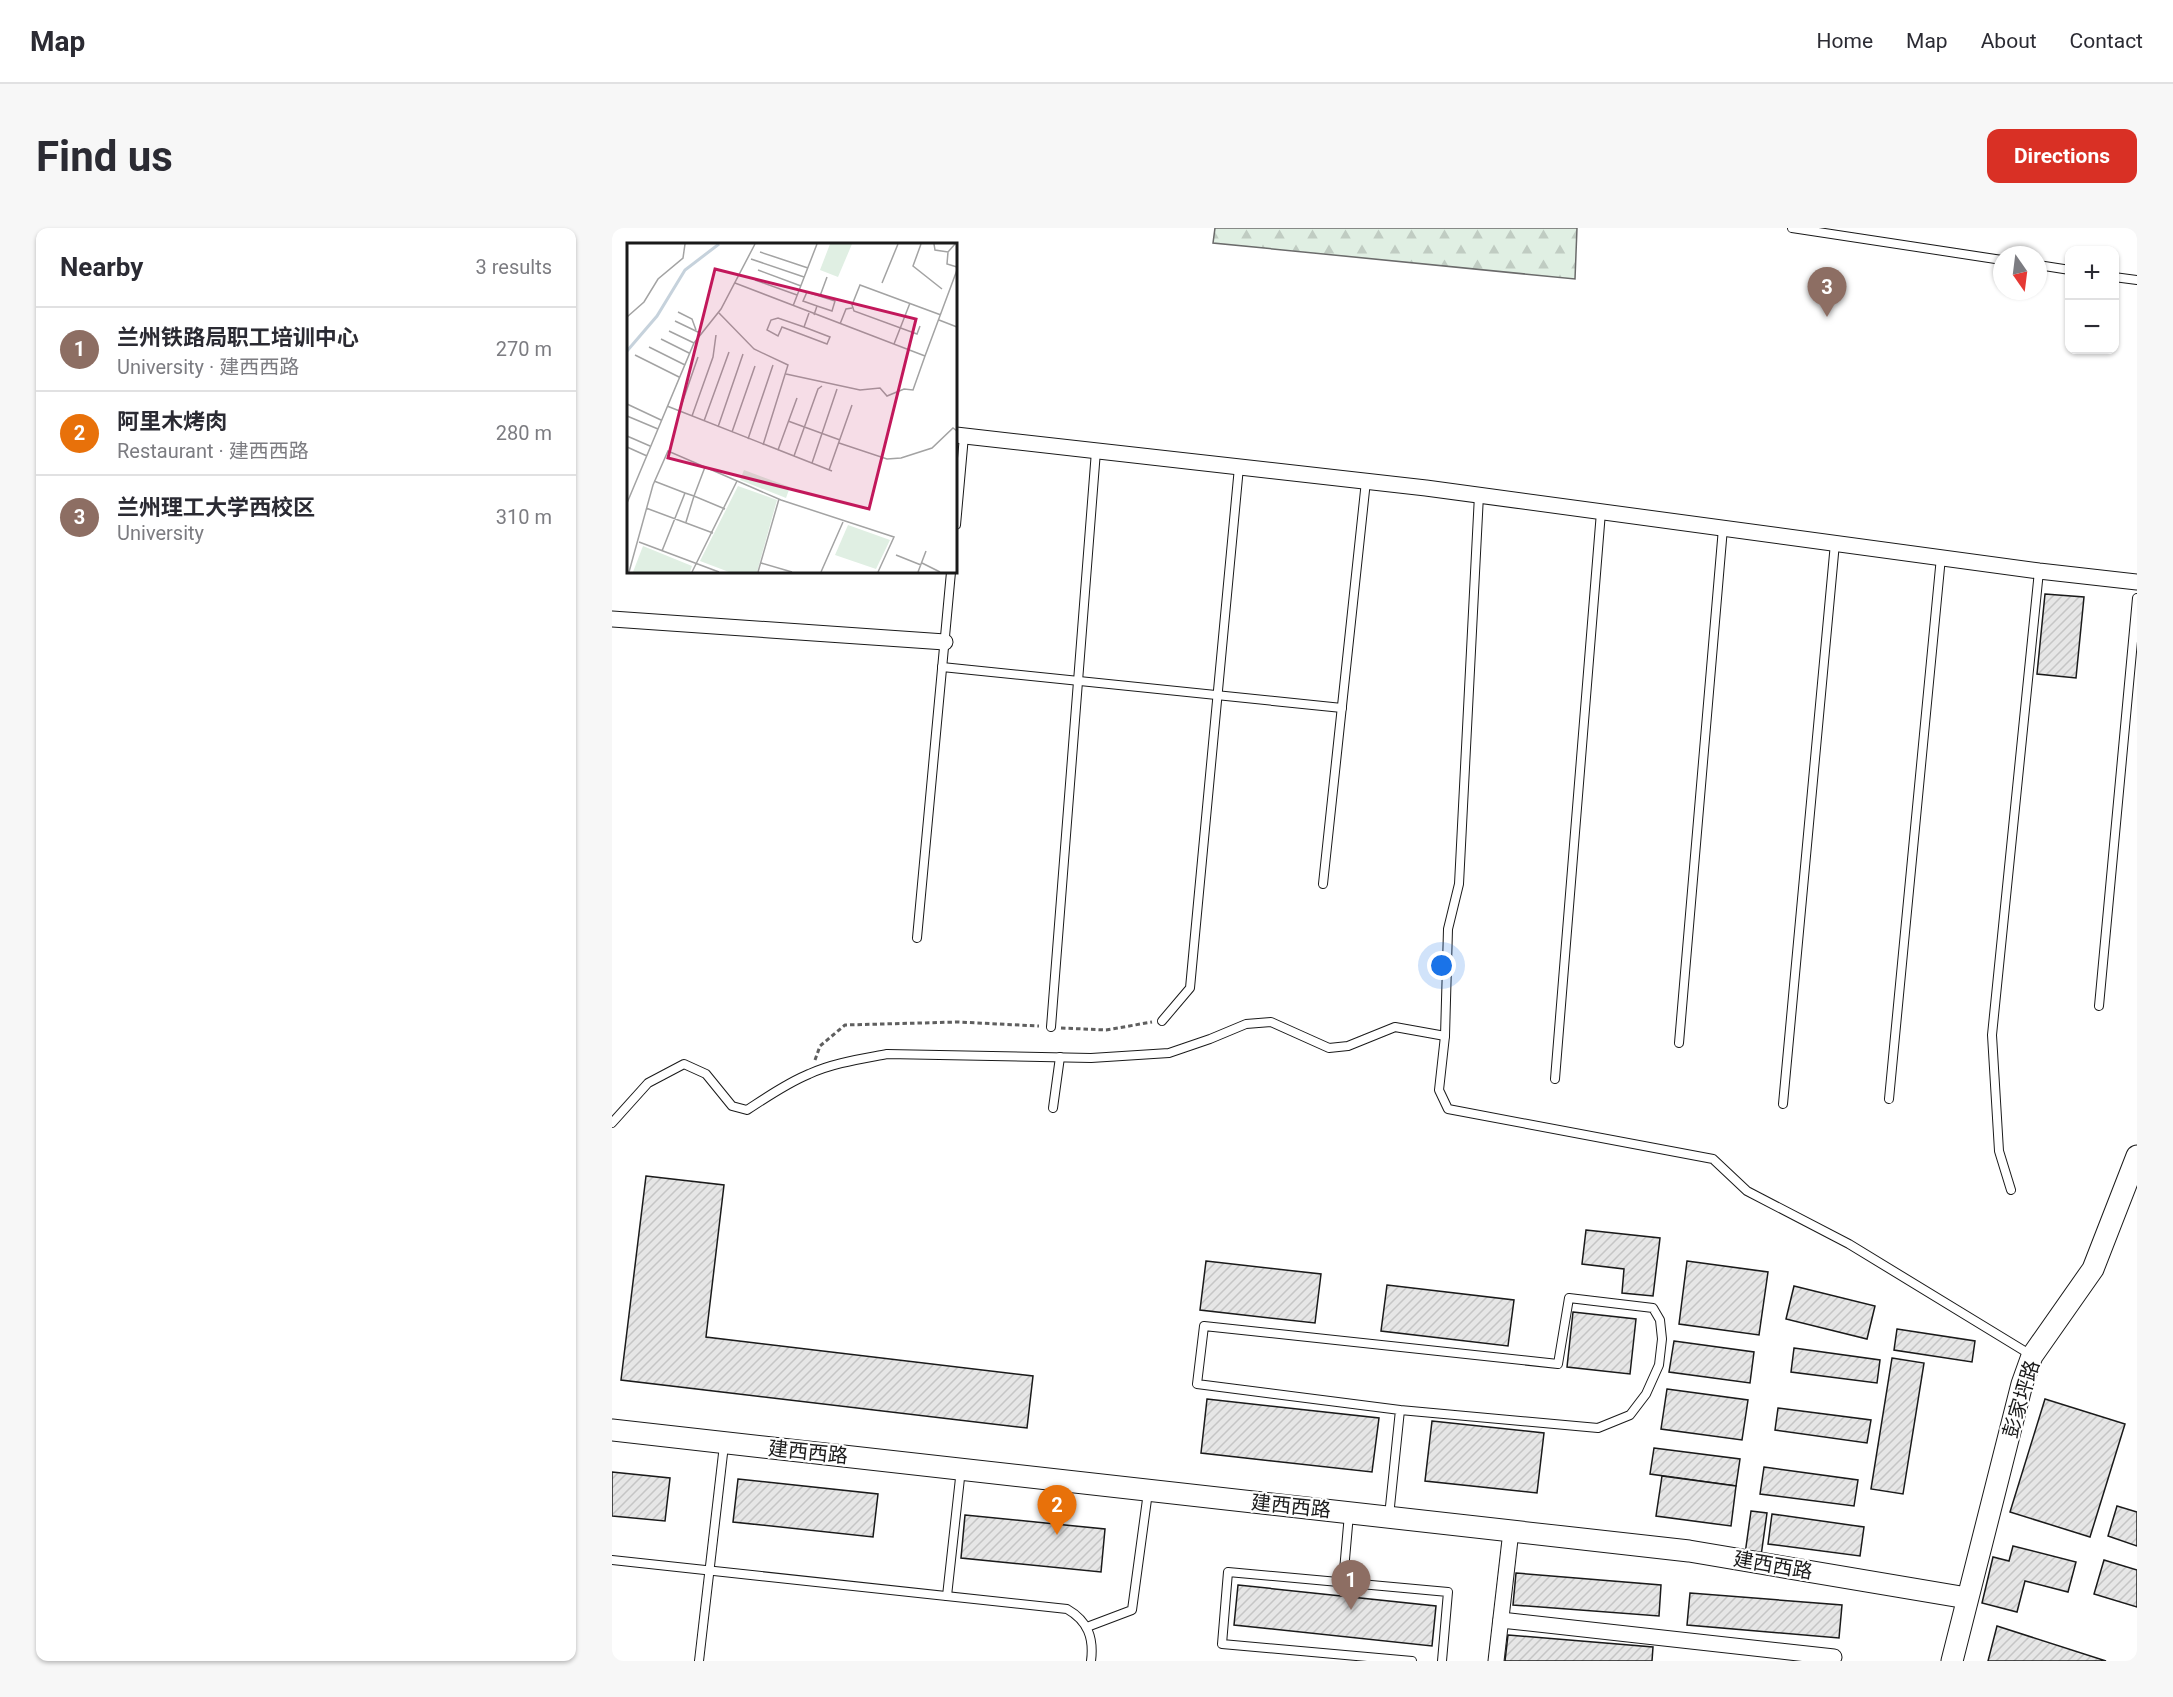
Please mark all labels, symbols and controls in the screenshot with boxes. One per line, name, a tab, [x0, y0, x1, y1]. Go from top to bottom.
text: Map	[30, 25, 85, 58]
text: Home	[1817, 29, 1873, 53]
text: Map	[1906, 29, 1948, 53]
text: About	[1981, 29, 2037, 53]
text: Contact	[2070, 29, 2143, 53]
button: Directions	[1987, 129, 2137, 183]
text: Find us	[36, 132, 173, 181]
inset map	[627, 243, 957, 573]
north arrow	[1993, 246, 2047, 300]
map controls	[2065, 246, 2119, 354]
button: +	[2065, 246, 2119, 300]
text: Nearby	[60, 252, 143, 282]
text: 3 results	[476, 255, 552, 279]
pin: 3	[1808, 268, 1846, 317]
button: −	[2065, 300, 2119, 354]
text: 兰州铁路局职工培训中心	[117, 325, 359, 350]
text: 1	[74, 337, 85, 361]
text: 270 m	[496, 337, 552, 361]
text: University · 建西西路	[117, 355, 299, 379]
text: 阿里木烤肉	[117, 409, 227, 434]
text: 2	[74, 421, 85, 445]
text: 280 m	[496, 421, 552, 445]
text: Restaurant · 建西西路	[117, 439, 309, 463]
text: 兰州理工大学西校区	[117, 495, 315, 520]
text: 3	[74, 505, 85, 529]
text: 310 m	[496, 505, 552, 529]
text: University	[117, 521, 204, 545]
your location	[1427, 951, 1456, 980]
street label: 彭家坪路	[1998, 1357, 2044, 1441]
street label: 建西西路	[767, 1436, 849, 1468]
pin: 2	[1038, 1486, 1076, 1535]
street label: 建西西路	[1250, 1490, 1332, 1522]
street label: 建西西路	[1732, 1546, 1814, 1584]
pin: 1	[1332, 1560, 1370, 1610]

